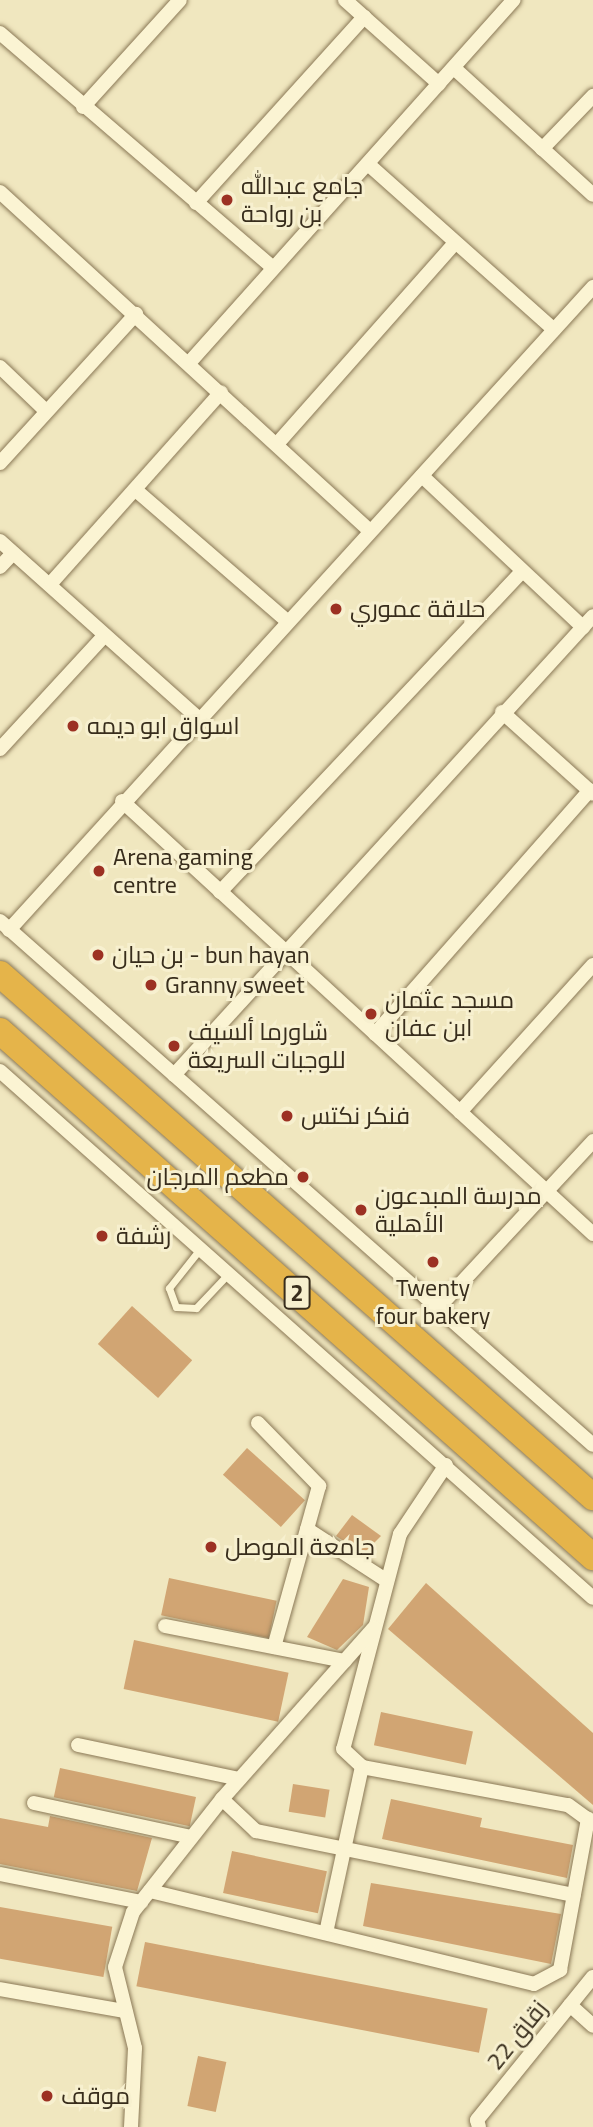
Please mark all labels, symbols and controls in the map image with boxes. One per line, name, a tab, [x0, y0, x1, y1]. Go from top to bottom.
place label: جامع عبدالله بن رواحة	[241, 172, 363, 228]
marker: جامع عبدالله بن رواحة	[219, 192, 235, 208]
place label: حلاقة عموري	[350, 595, 485, 623]
marker: حلاقة عموري	[328, 601, 344, 617]
place label: اسواق ابو ديمه	[87, 712, 240, 740]
marker: اسواق ابو ديمه	[65, 718, 81, 734]
place label: Arena gaming centre	[113, 843, 253, 899]
marker: Arena gaming centre	[91, 863, 107, 879]
place label: بن حيان - bun hayan	[112, 941, 310, 969]
marker: بن حيان - bun hayan	[90, 947, 106, 963]
place label: Granny sweet	[165, 971, 305, 999]
marker: Granny sweet	[143, 977, 159, 993]
place label: مسجد عثمان ابن عفان	[385, 986, 514, 1042]
marker: مسجد عثمان ابن عفان	[363, 1006, 379, 1022]
place label: شاورما ألسيف للوجبات السريعة	[188, 1018, 345, 1074]
marker: شاورما ألسيف للوجبات السريعة	[166, 1038, 182, 1054]
place label: فنكر نكتس	[301, 1102, 410, 1130]
marker: فنكر نكتس	[279, 1108, 295, 1124]
place label: مطعم المرجان	[146, 1163, 289, 1191]
marker: مطعم المرجان	[295, 1169, 311, 1185]
place label: مدرسة المبدعون الأهلية	[375, 1182, 542, 1238]
marker: مدرسة المبدعون الأهلية	[353, 1202, 369, 1218]
place label: رشفة	[116, 1222, 171, 1250]
marker: رشفة	[94, 1228, 110, 1244]
marker: Twenty four bakery	[425, 1254, 441, 1270]
road number: 2	[283, 1274, 311, 1312]
place label: Twenty four bakery	[376, 1274, 490, 1330]
place label: جامعة الموصل	[225, 1533, 375, 1561]
marker: جامعة الموصل	[203, 1539, 219, 1555]
street label: زقاق 22	[480, 1995, 554, 2075]
place label: موقف	[61, 2082, 130, 2110]
marker: موقف	[39, 2088, 55, 2104]

